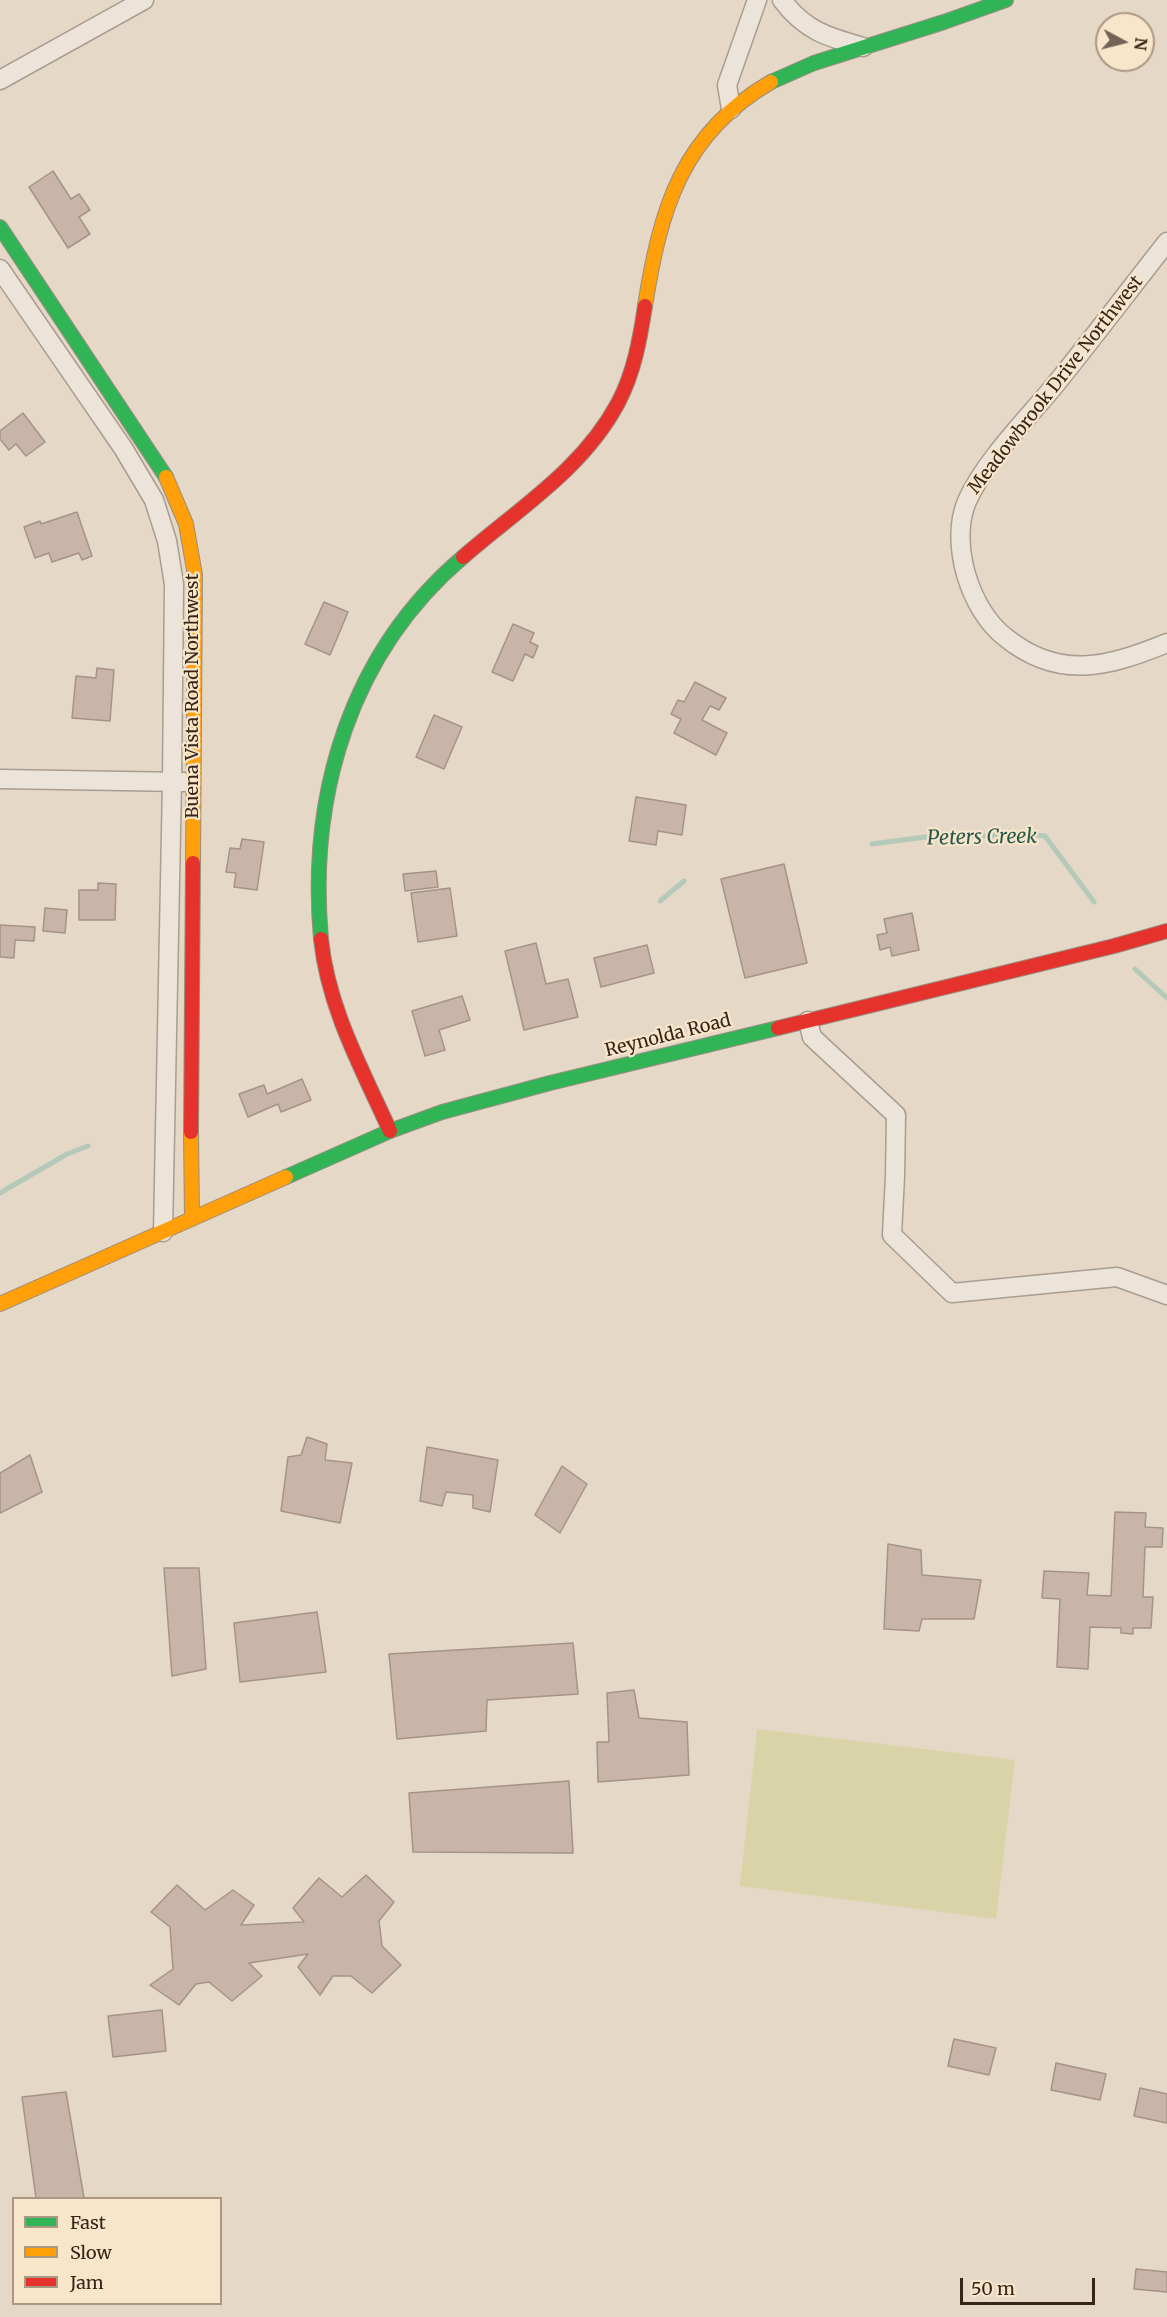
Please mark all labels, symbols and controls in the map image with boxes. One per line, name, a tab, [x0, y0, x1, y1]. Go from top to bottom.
north arrow	[1095, 12, 1155, 72]
text: N	[1130, 36, 1152, 51]
street label: Meadowbrook Drive Northwest	[964, 272, 1148, 498]
street label: Buena Vista Road Northwest	[182, 573, 204, 819]
water label: Peters Creek	[927, 825, 1037, 851]
street label: Reynolda Road	[603, 1010, 733, 1062]
legend	[12, 2197, 222, 2305]
text: Fast	[70, 2211, 106, 2234]
text: Slow	[70, 2241, 112, 2264]
scale bar	[963, 2266, 1098, 2304]
text: Jam	[70, 2271, 104, 2294]
text: 50 m	[971, 2277, 1015, 2300]

